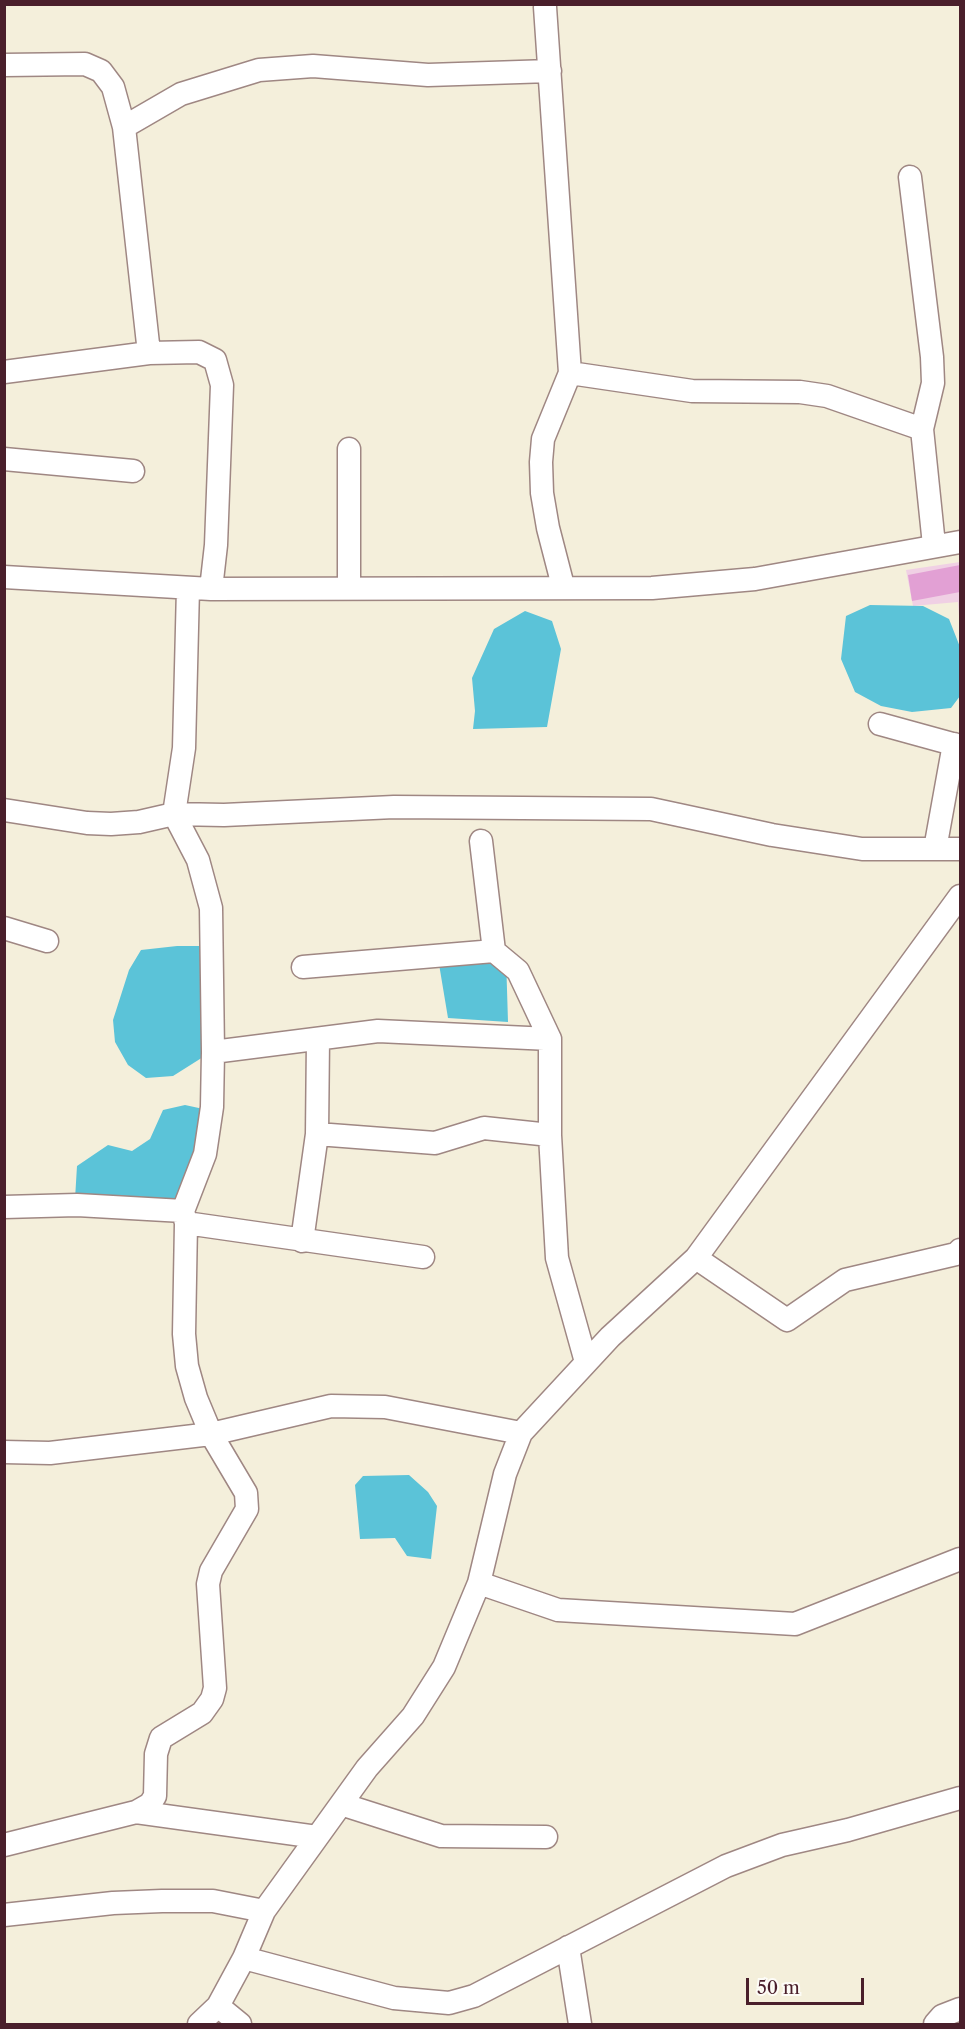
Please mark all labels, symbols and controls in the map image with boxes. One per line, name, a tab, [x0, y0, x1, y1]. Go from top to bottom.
scale bar	[749, 1966, 868, 2004]
text: 50 m	[757, 1977, 800, 1999]

